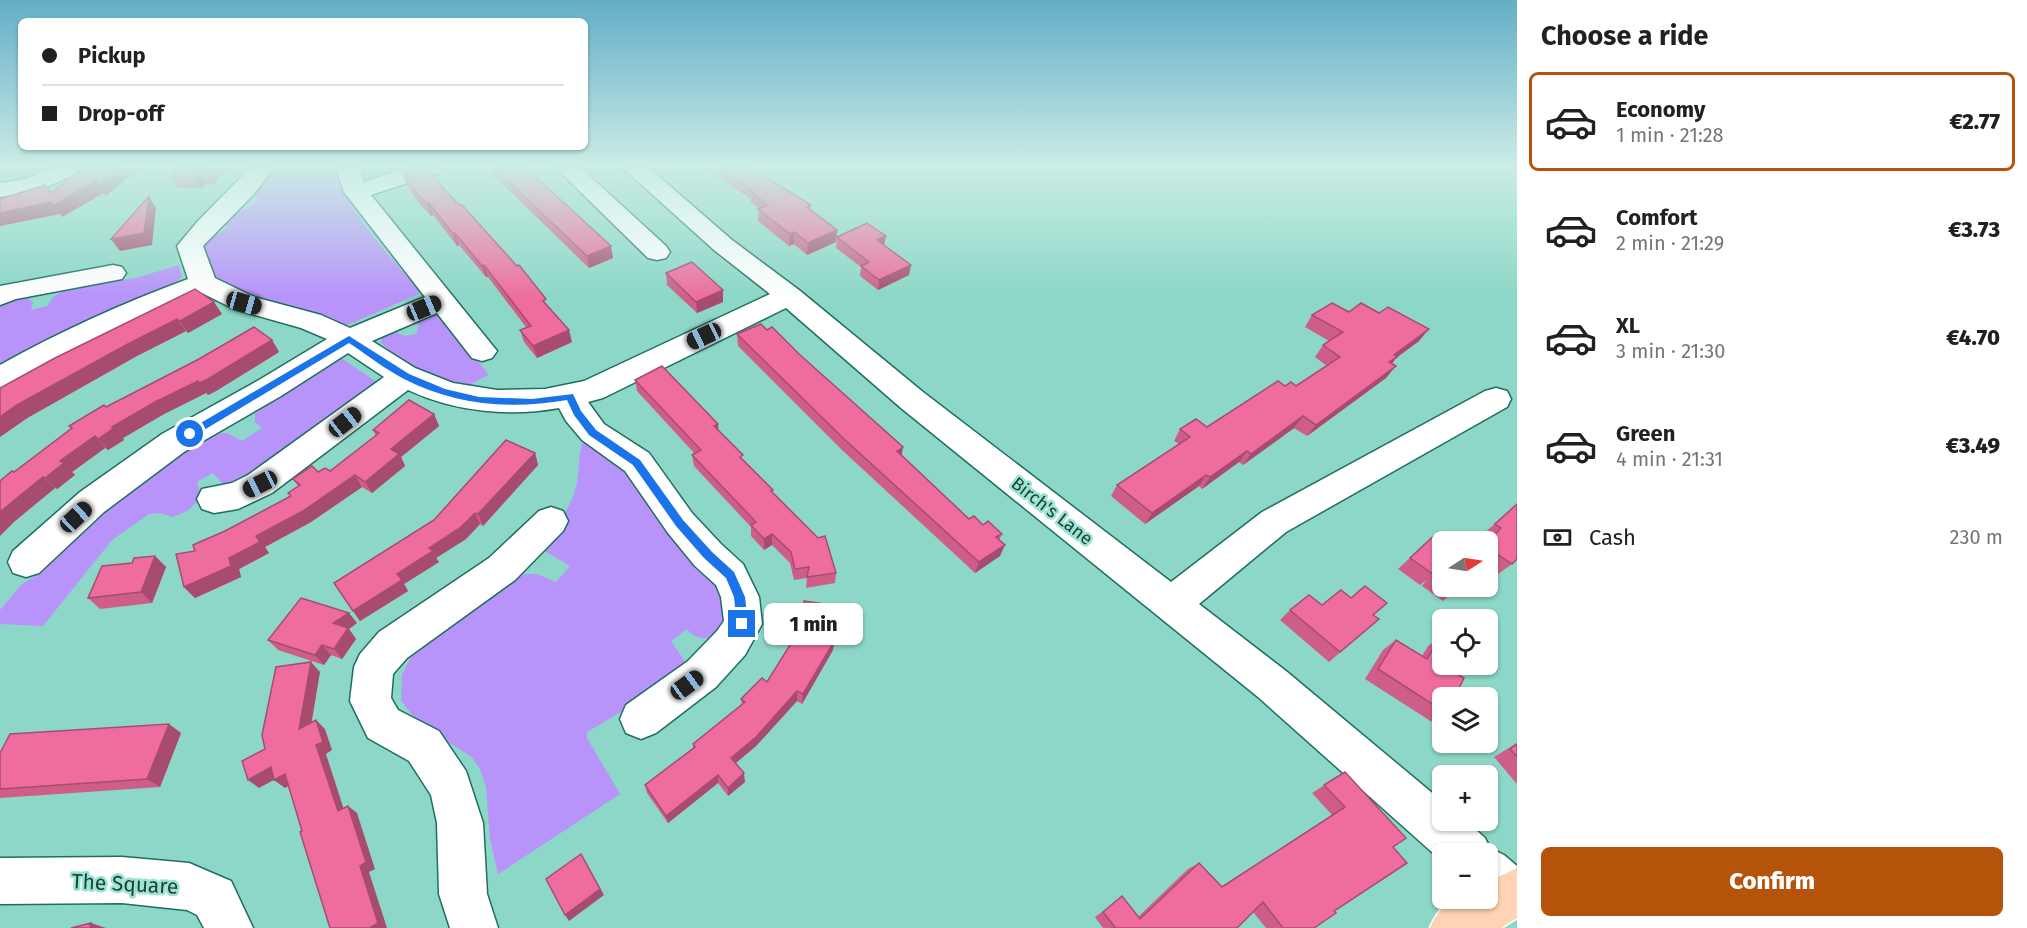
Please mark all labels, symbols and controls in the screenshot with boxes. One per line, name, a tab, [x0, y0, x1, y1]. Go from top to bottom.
text: Choose a ride	[1541, 20, 1708, 52]
text: Pickup	[78, 42, 146, 69]
icon: car	[1544, 95, 1598, 149]
text: Economy	[1616, 96, 1705, 123]
text: Drop-off	[78, 100, 164, 127]
text: €2.77	[1949, 108, 2000, 135]
text: 1 min · 21:28	[1616, 123, 1724, 147]
icon: car	[1544, 203, 1598, 257]
text: Comfort	[1616, 204, 1697, 231]
text: €3.73	[1948, 216, 2000, 243]
text: 2 min · 21:29	[1616, 231, 1724, 255]
car	[224, 289, 264, 317]
car	[404, 293, 444, 323]
icon: car	[1544, 311, 1598, 365]
text: XL	[1616, 312, 1640, 339]
car	[684, 320, 724, 352]
text: €4.70	[1946, 324, 2000, 351]
text: 3 min · 21:30	[1616, 339, 1725, 363]
car	[325, 404, 365, 440]
icon: car	[1544, 419, 1598, 473]
route start	[176, 420, 203, 447]
text: Green	[1616, 420, 1675, 447]
text: €3.49	[1946, 432, 2000, 459]
text: 4 min · 21:31	[1616, 447, 1723, 471]
car	[240, 468, 280, 500]
street label: Birch's Lane	[1007, 472, 1097, 550]
car	[57, 498, 95, 536]
icon: cash	[1541, 521, 1574, 554]
text: Cash	[1589, 524, 1636, 551]
text: 230 m	[1950, 525, 2003, 549]
north arrow	[1432, 531, 1498, 597]
map controls	[1432, 531, 1498, 909]
callout: 1 min	[763, 603, 862, 645]
button: locate	[1432, 609, 1498, 675]
route end	[728, 610, 755, 637]
text: 1 min	[790, 612, 837, 636]
car	[667, 667, 707, 703]
button: layers	[1432, 687, 1498, 753]
button: +	[1432, 765, 1498, 831]
button: −	[1432, 843, 1498, 909]
button: Confirm	[1541, 847, 2003, 916]
street label: The Square	[71, 868, 179, 900]

